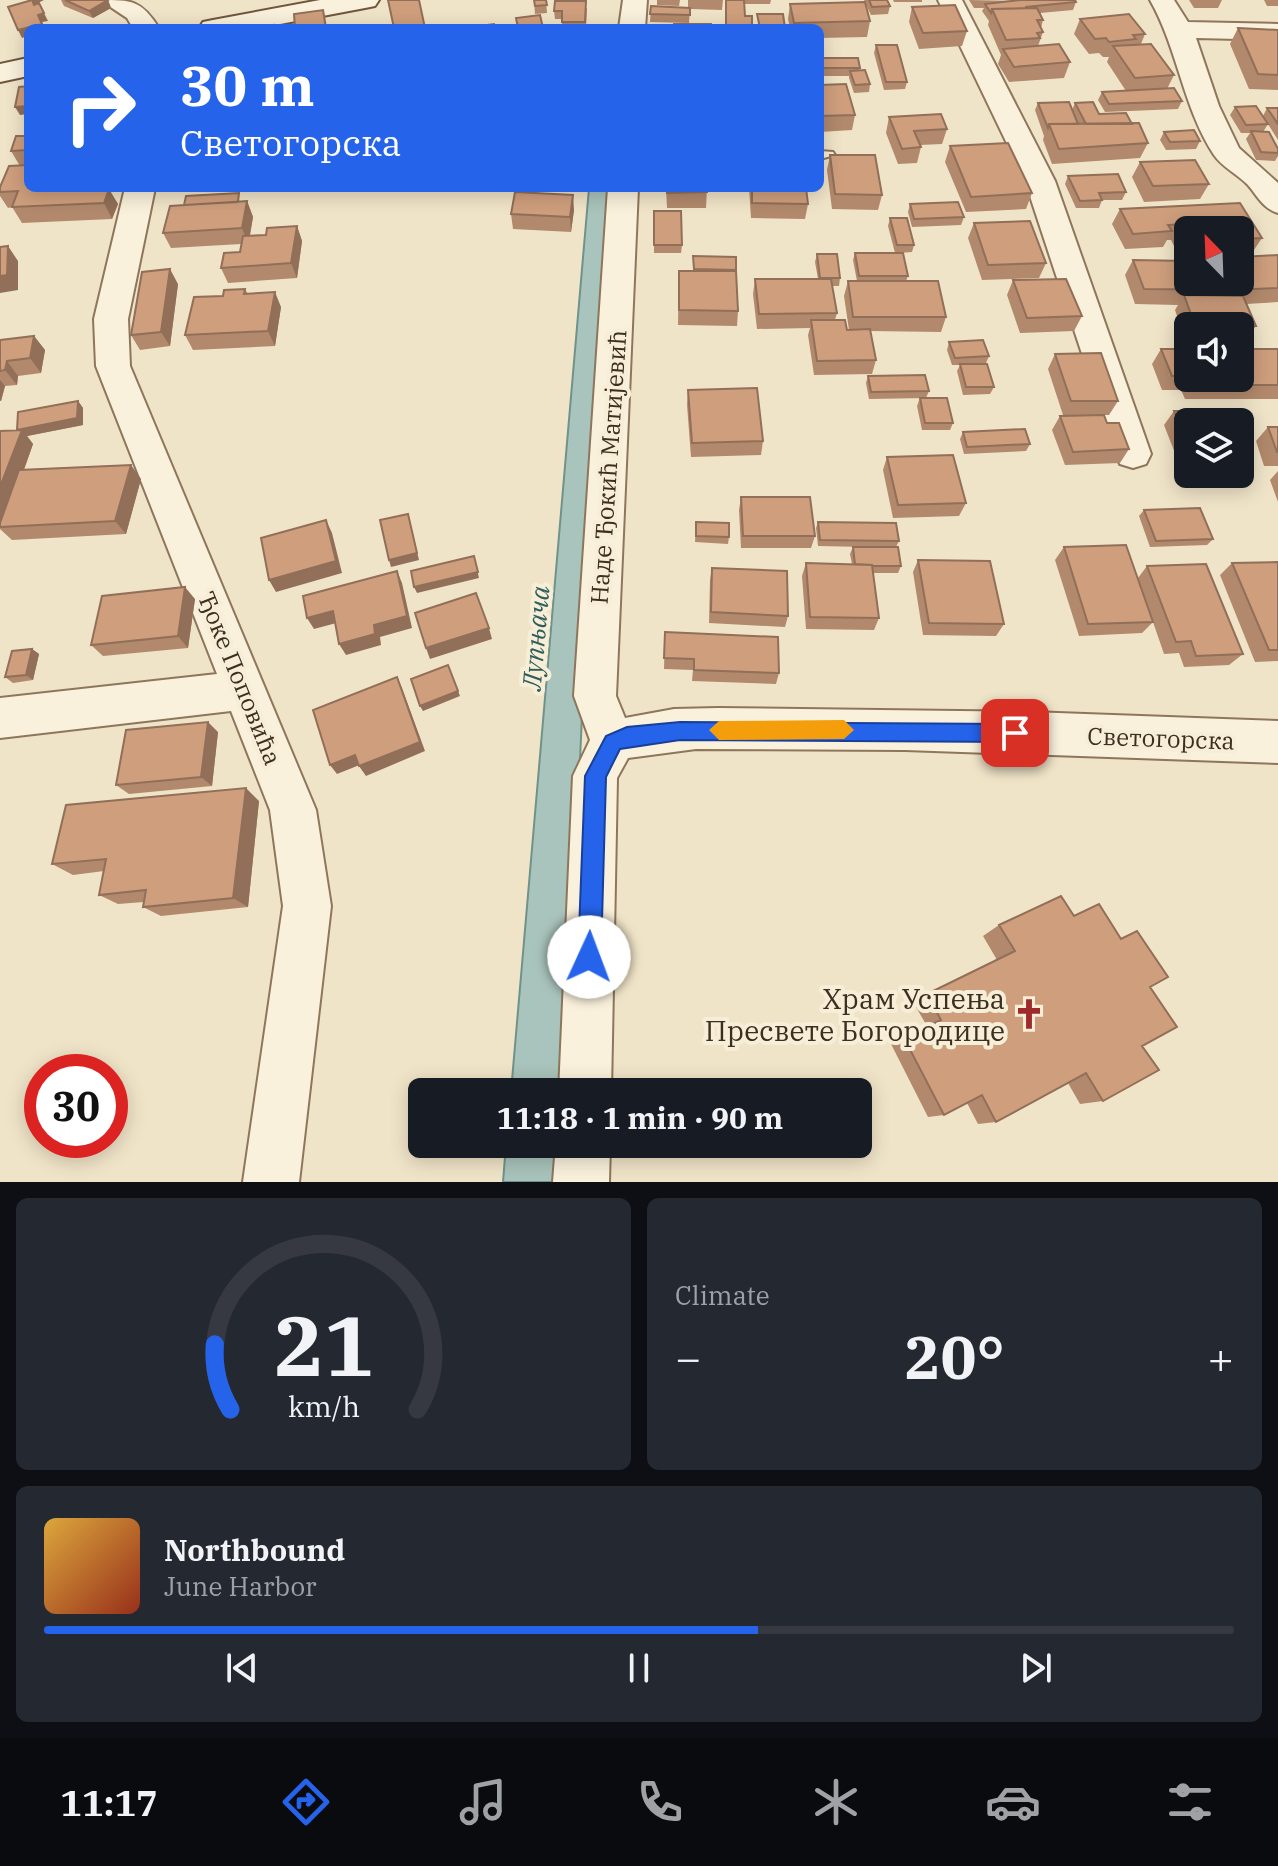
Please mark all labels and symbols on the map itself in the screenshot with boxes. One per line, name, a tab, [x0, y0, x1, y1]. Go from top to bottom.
north arrow	[1174, 216, 1254, 296]
street label: Наде Ђокић Матијевић	[582, 329, 634, 605]
water label: Лупњача	[513, 584, 556, 694]
street label: Ђоке Поповића	[191, 587, 289, 769]
pin	[981, 699, 1049, 767]
street label: Светогорска	[1087, 719, 1235, 757]
position arrow	[547, 915, 631, 999]
place label: Храм Успења Пресвете Богородице	[705, 980, 1005, 1049]
church icon: Храм Успења Пресвете Богородице	[1012, 997, 1046, 1031]
speed limit sign: 30	[24, 1054, 128, 1158]

